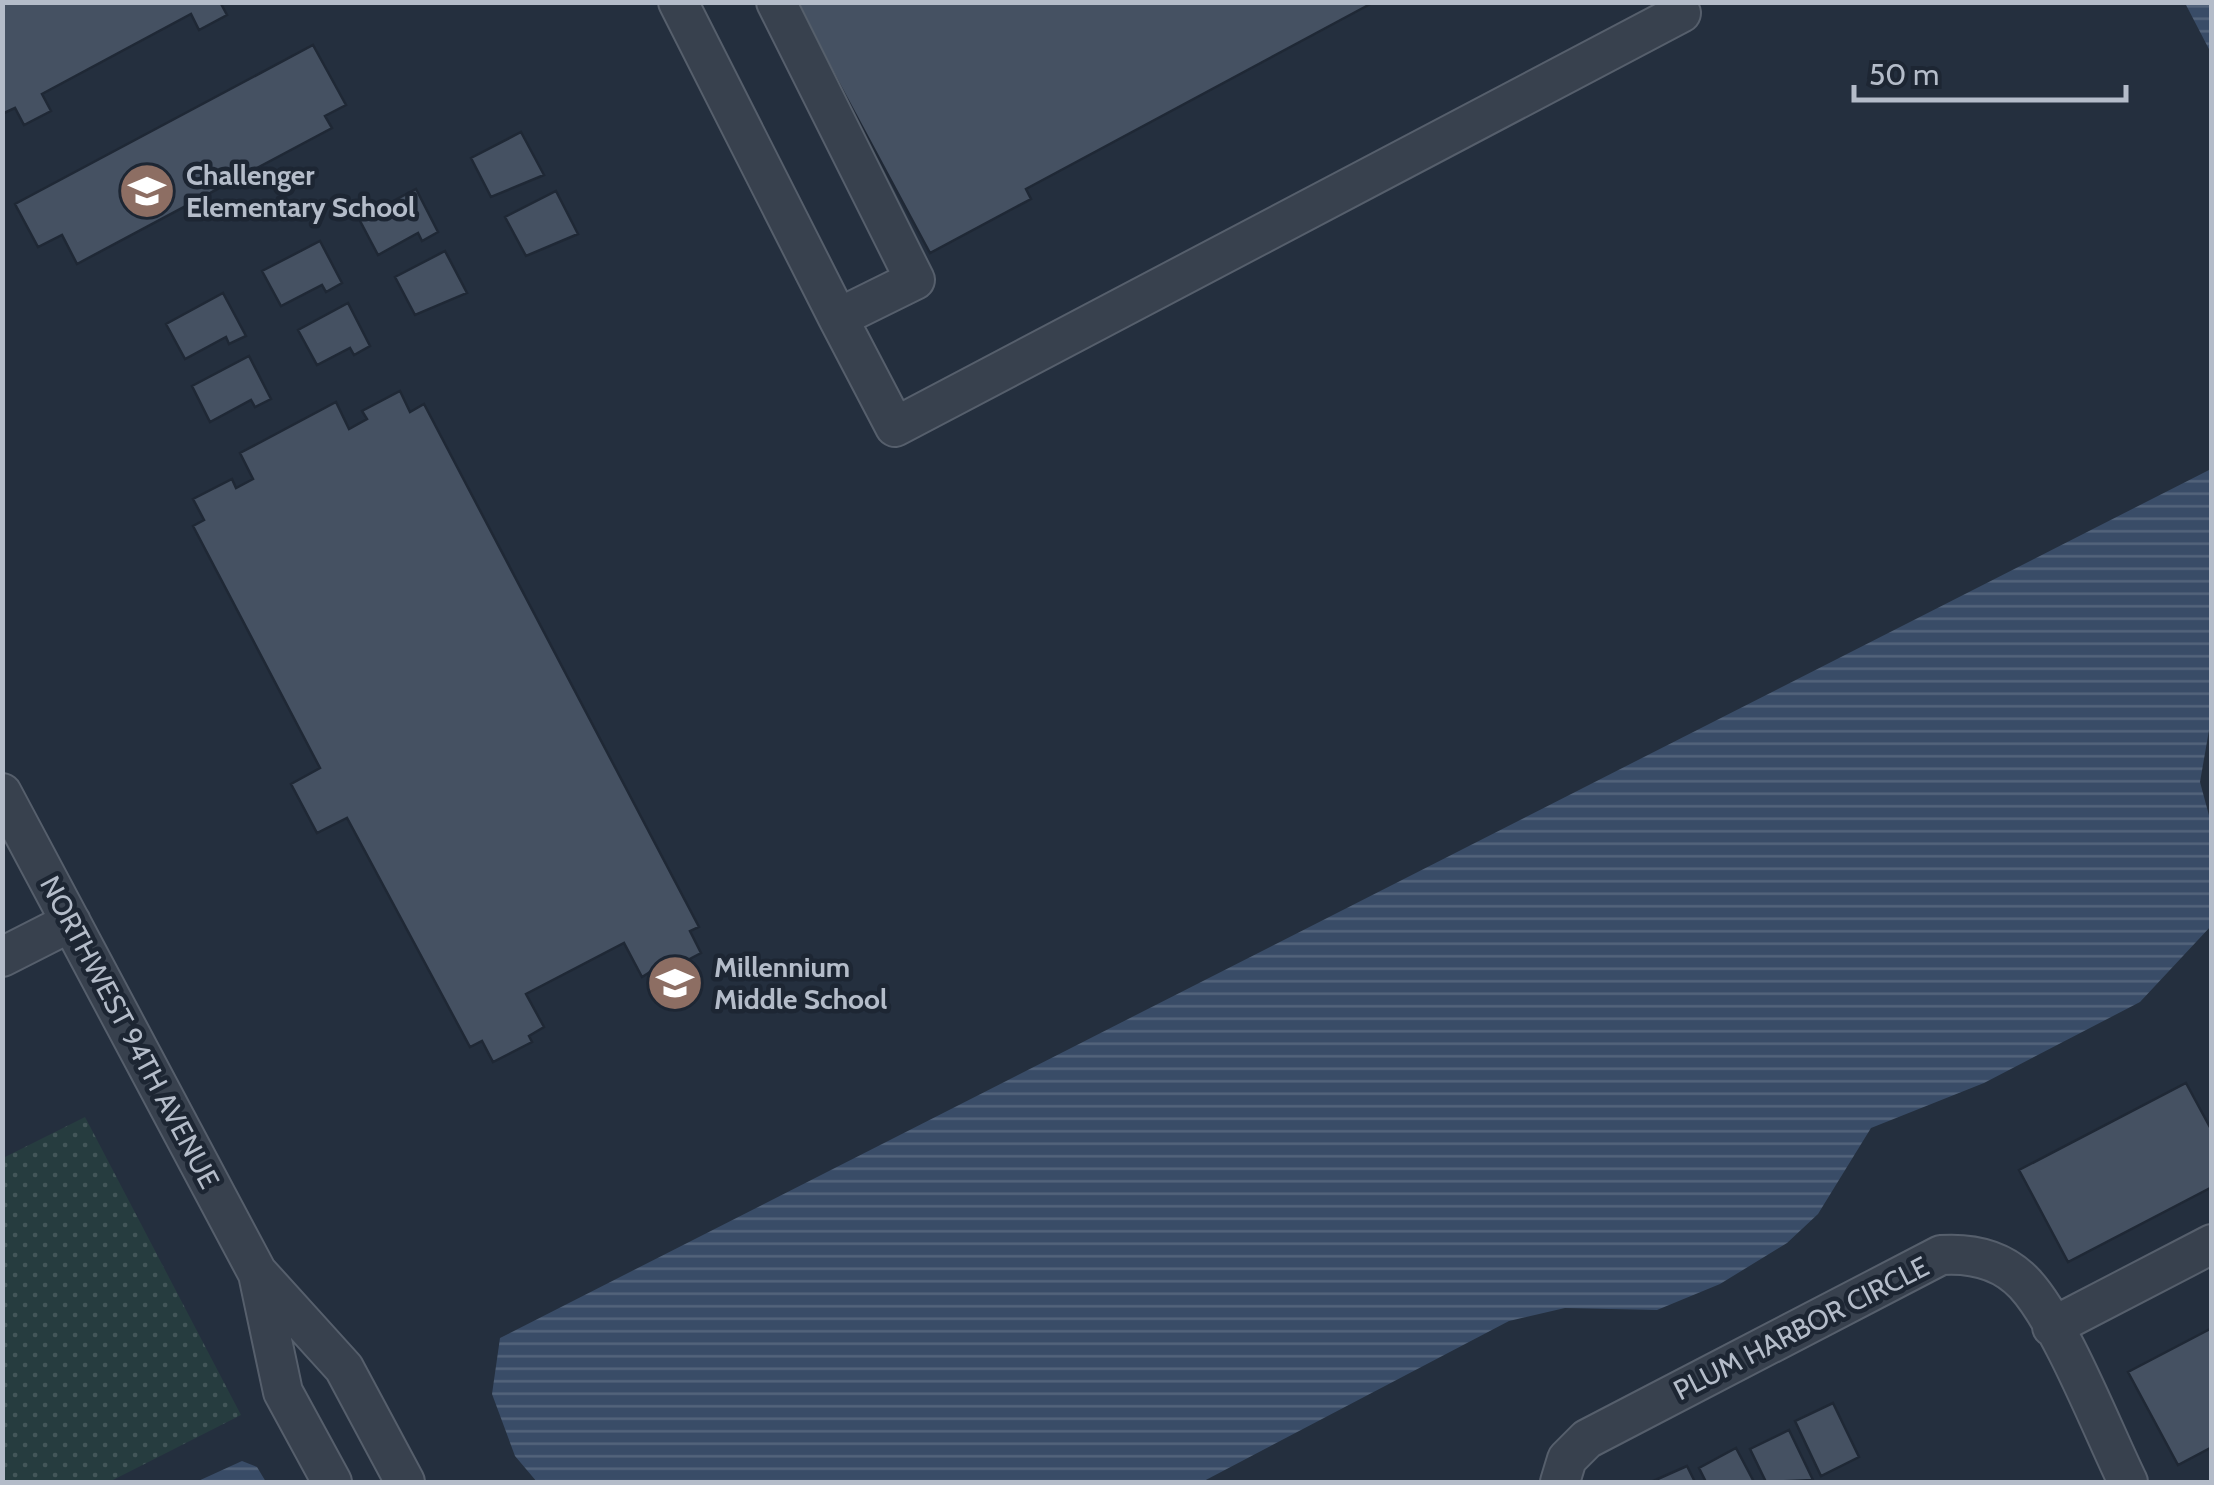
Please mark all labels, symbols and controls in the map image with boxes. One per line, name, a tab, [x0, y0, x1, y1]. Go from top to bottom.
scale bar	[1854, 40, 2126, 102]
text: 50 m	[1869, 56, 1939, 93]
place label: Challenger Elementary School	[186, 158, 415, 224]
school or university icon: Challenger Elementary School	[117, 161, 177, 221]
street label: NORTHWEST 94TH AVENUE	[33, 870, 227, 1194]
place label: Millennium Middle School	[714, 950, 887, 1016]
school or university icon: Millennium Middle School	[645, 953, 705, 1013]
street label: PLUM HARBOR CIRCLE	[1668, 1249, 1934, 1407]

